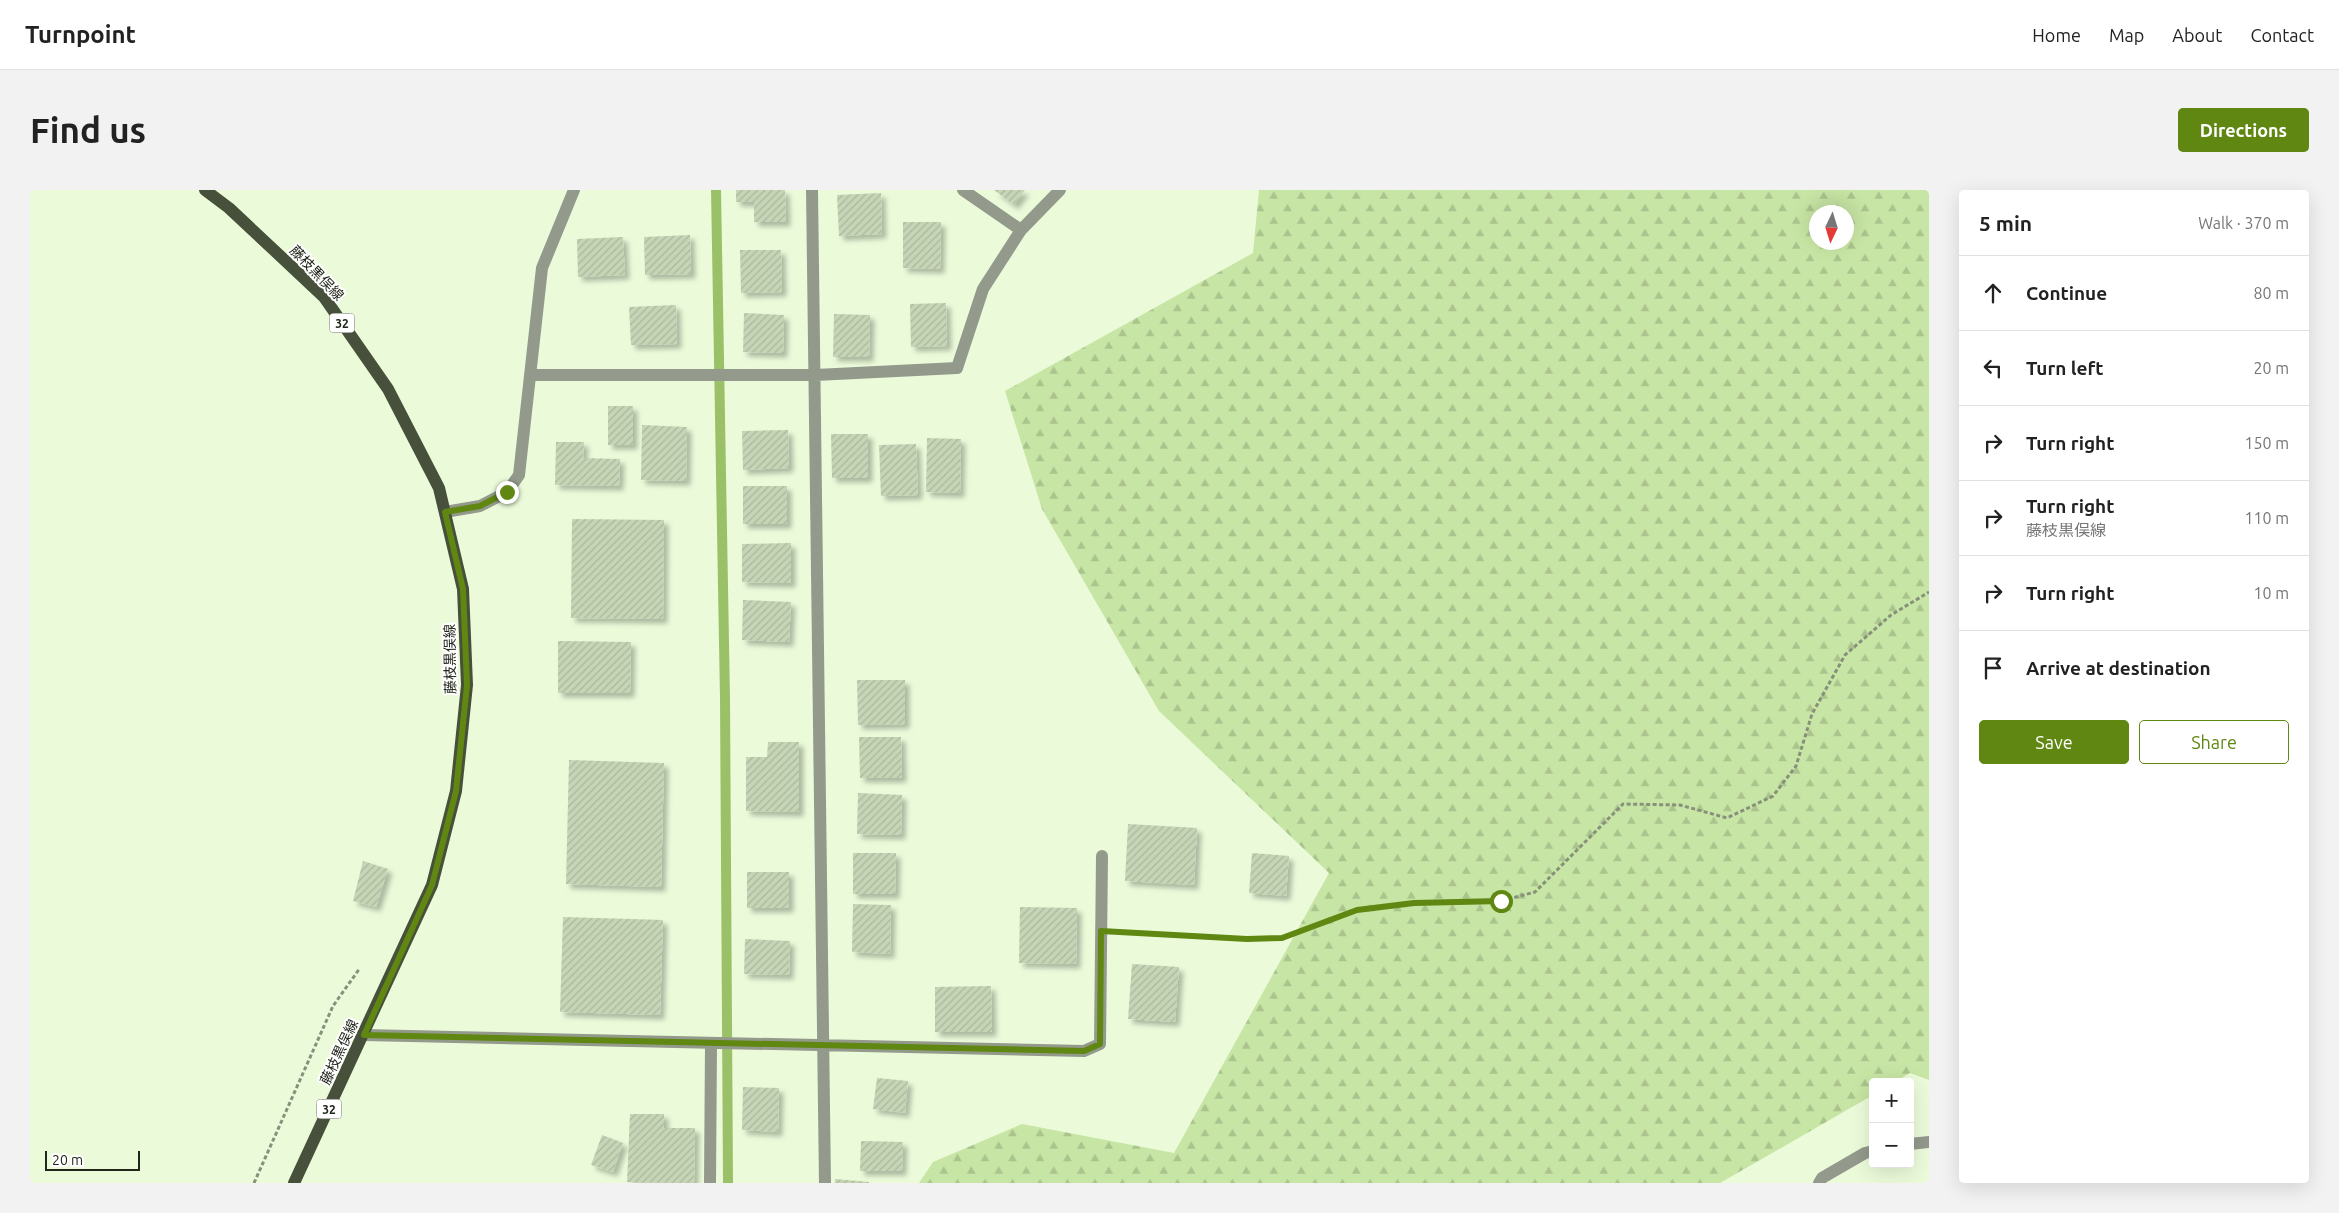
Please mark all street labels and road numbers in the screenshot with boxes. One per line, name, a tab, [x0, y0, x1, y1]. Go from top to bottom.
street label: 藤枝黒俣線	[287, 242, 347, 304]
road number: 32	[330, 314, 354, 332]
street label: 藤枝黒俣線	[441, 624, 459, 694]
street label: 藤枝黒俣線	[317, 1017, 361, 1087]
road number: 32	[316, 1100, 342, 1119]

